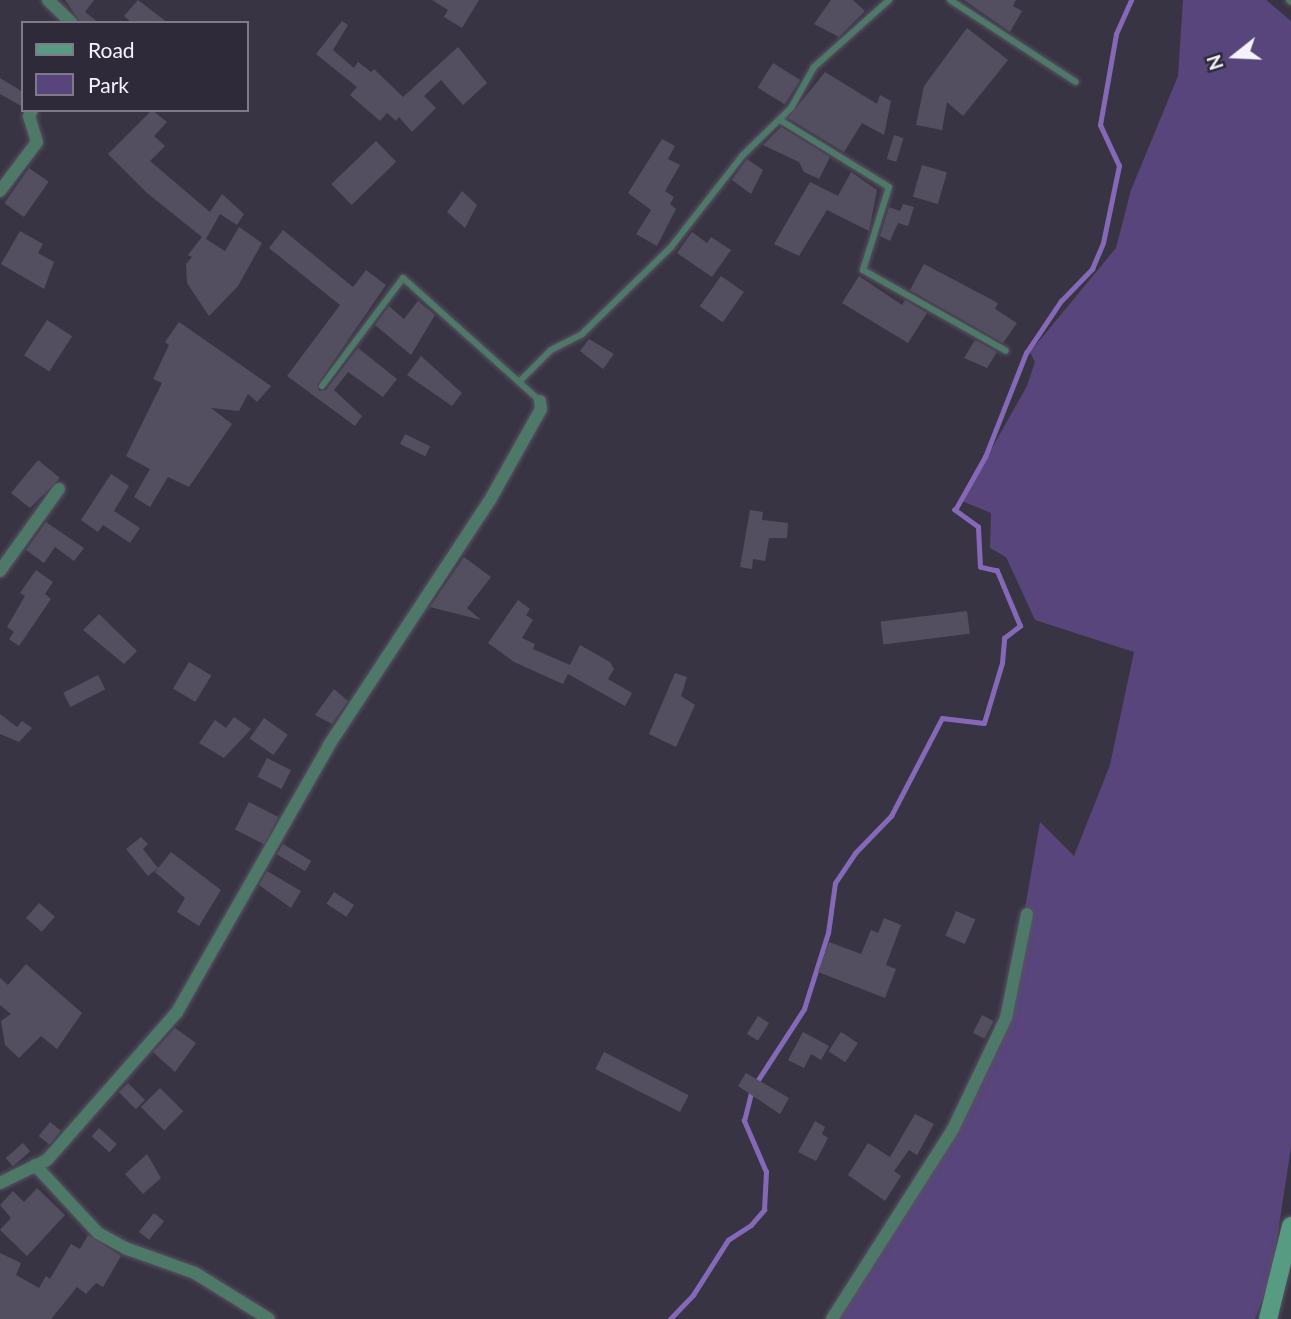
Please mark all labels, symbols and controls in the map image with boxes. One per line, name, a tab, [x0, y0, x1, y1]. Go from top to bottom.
legend	[21, 21, 248, 112]
north arrow	[1200, 21, 1270, 91]
text: Road	[88, 37, 135, 62]
text: N	[1201, 52, 1228, 73]
text: Park	[88, 72, 129, 97]

